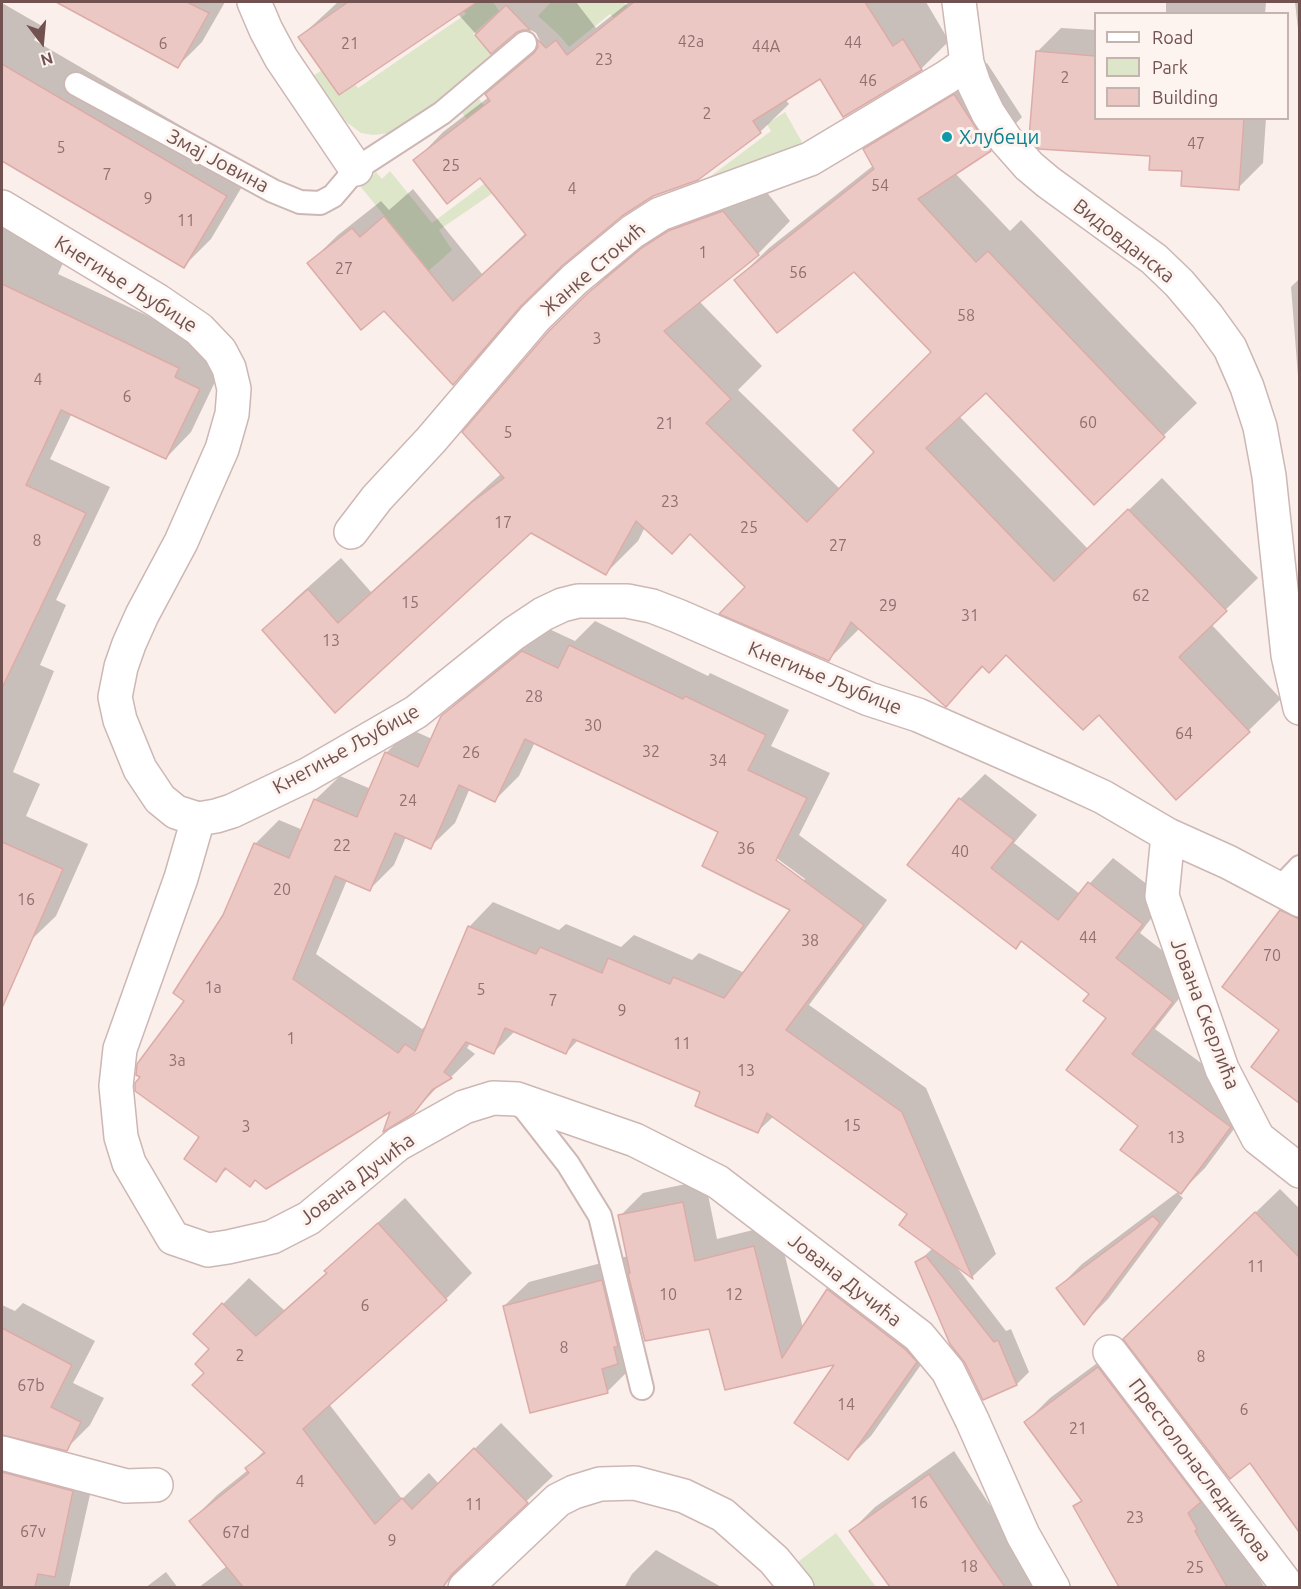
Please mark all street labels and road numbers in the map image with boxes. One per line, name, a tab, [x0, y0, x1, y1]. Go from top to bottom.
street label: Змај Јовина	[163, 124, 273, 198]
street label: Видовданска	[1068, 194, 1180, 288]
street label: Жанке Стокић	[536, 217, 650, 321]
street label: Кнегиње Љубице	[50, 230, 202, 338]
street label: Кнегиње Љубице	[745, 636, 905, 720]
street label: Кнегиње Љубице	[269, 699, 423, 799]
street label: Јована Скерлића	[1165, 935, 1245, 1093]
street label: Јована Дучића	[295, 1128, 419, 1230]
street label: Јована Дучића	[783, 1228, 907, 1332]
street label: Престолонаследникова	[1123, 1374, 1277, 1566]

